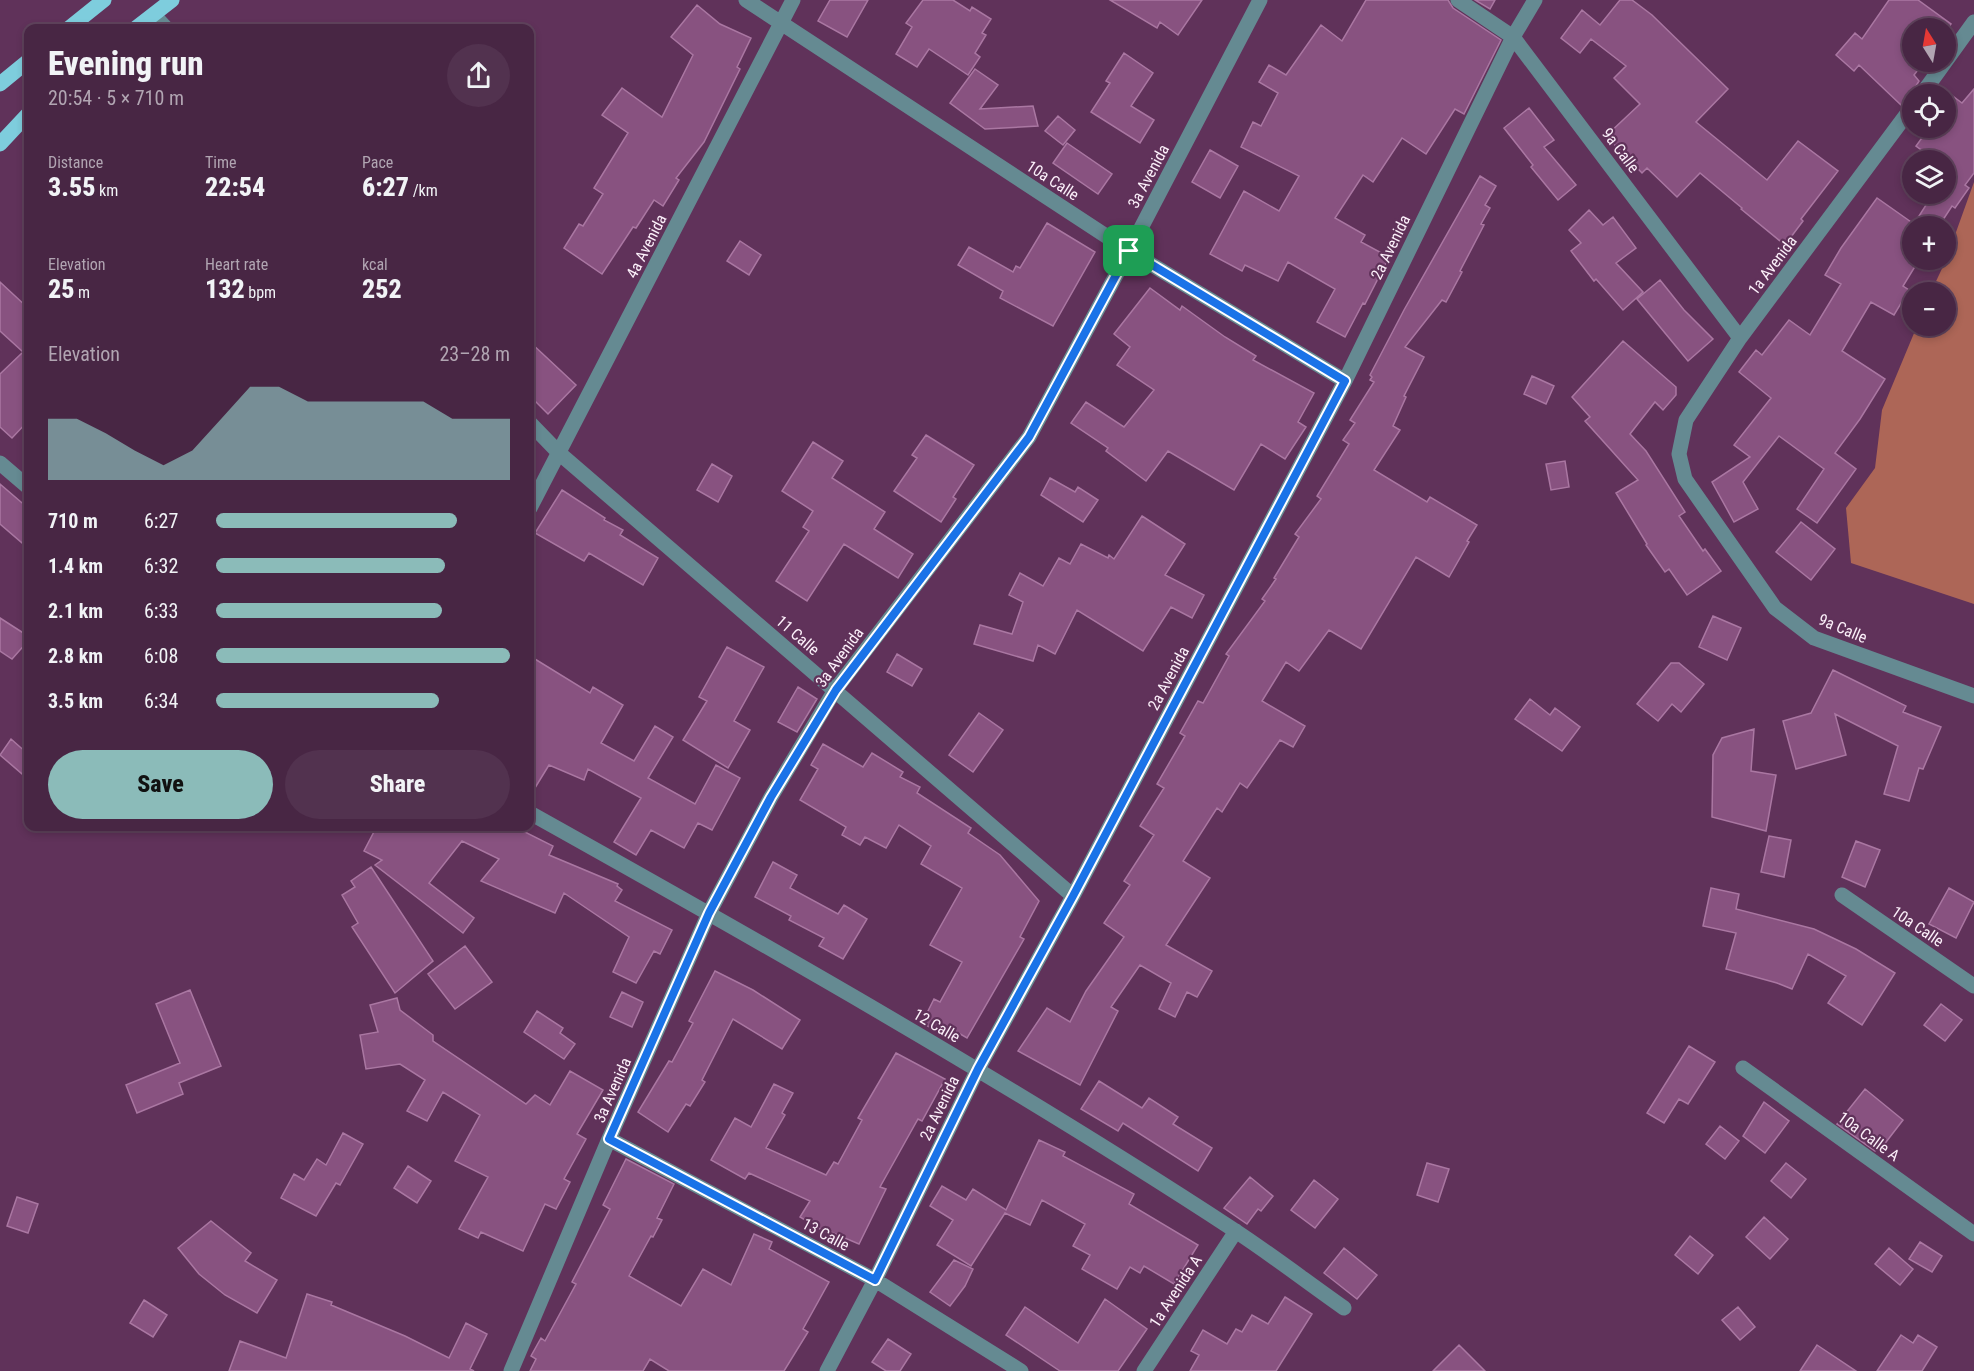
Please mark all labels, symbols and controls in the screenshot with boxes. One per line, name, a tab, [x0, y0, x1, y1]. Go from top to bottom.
north arrow	[1902, 18, 1956, 72]
map controls	[1902, 18, 1956, 336]
text: Evening run	[48, 44, 204, 83]
button: share	[447, 44, 510, 107]
button: locate	[1902, 84, 1956, 138]
text: 20:54 · 5 × 710 m	[48, 86, 184, 110]
street label: 9a Calle	[1598, 124, 1643, 176]
street label: 3a Avenida	[1124, 141, 1173, 211]
button: layers	[1902, 150, 1956, 204]
text: Distance	[48, 153, 103, 172]
text: Time	[205, 153, 237, 172]
text: Pace	[362, 153, 393, 172]
street label: 10a Calle	[1023, 156, 1083, 204]
text: 3.55	[48, 172, 95, 202]
text: 22:54	[205, 172, 265, 202]
text: 6:27	[362, 172, 409, 202]
text: km	[95, 181, 118, 200]
text: /km	[409, 181, 438, 200]
street label: 4a Avenida	[622, 211, 671, 281]
street label: 2a Avenida	[1367, 212, 1414, 283]
button: +	[1902, 216, 1956, 270]
pin	[1103, 225, 1154, 276]
street label: 1a Avenida	[1744, 232, 1801, 299]
icon: arrive	[1112, 234, 1145, 267]
text: Elevation	[48, 255, 106, 274]
text: Heart rate	[205, 255, 268, 274]
text: kcal	[362, 255, 388, 274]
text: 25	[48, 274, 74, 304]
text: 132	[205, 274, 245, 304]
text: 252	[362, 274, 402, 304]
button: −	[1902, 282, 1956, 336]
text: m	[74, 283, 90, 302]
text: bpm	[245, 283, 276, 302]
text: Elevation	[48, 342, 120, 366]
text: 23–28 m	[439, 342, 510, 366]
text: 710 m	[48, 509, 98, 533]
text: 6:27	[144, 509, 178, 533]
text: 1.4 km	[48, 554, 103, 578]
text: 6:32	[144, 554, 178, 578]
text: 2.1 km	[48, 599, 103, 623]
text: 6:33	[144, 599, 178, 623]
street label: 9a Calle	[1816, 610, 1870, 647]
street label: 11 Calle	[772, 611, 823, 659]
street label: 3a Avenida	[811, 624, 867, 691]
street label: 2a Avenida	[1144, 643, 1193, 713]
text: 2.8 km	[48, 644, 103, 668]
text: 6:08	[144, 644, 178, 668]
text: 3.5 km	[48, 689, 103, 713]
text: 6:34	[144, 689, 178, 713]
button: Save	[48, 750, 273, 819]
button: Share	[285, 750, 510, 819]
street label: 10a Calle	[1888, 902, 1947, 951]
street label: 12 Calle	[910, 1004, 964, 1046]
street label: 3a Avenida	[590, 1055, 635, 1126]
street label: 2a Avenida	[916, 1073, 963, 1144]
street label: 10a Calle A	[1834, 1108, 1903, 1165]
street label: 13 Calle	[799, 1214, 853, 1255]
street label: 1a Avenida A	[1145, 1252, 1206, 1331]

